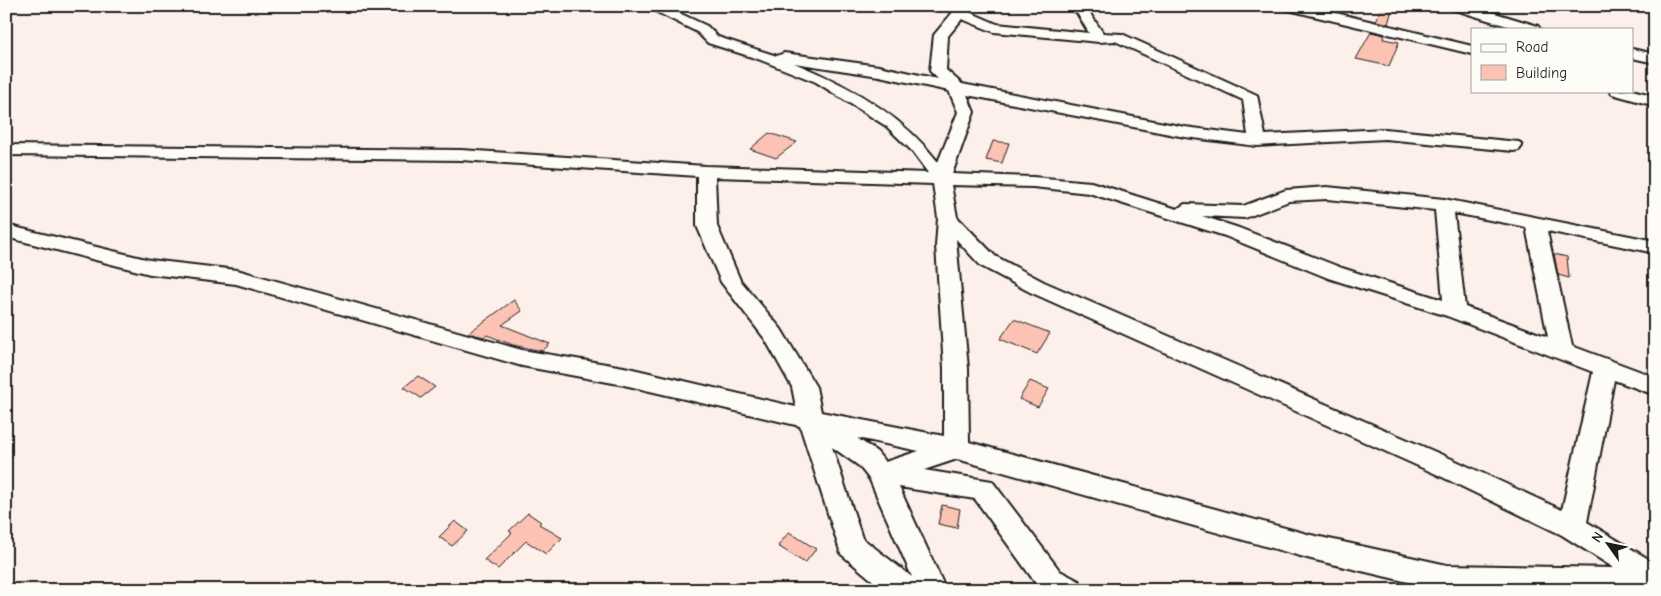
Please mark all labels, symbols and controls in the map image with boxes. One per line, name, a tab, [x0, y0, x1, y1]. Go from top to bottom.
legend	[1471, 28, 1634, 92]
text: Road	[1516, 38, 1548, 56]
text: Building	[1516, 64, 1567, 82]
north arrow	[1584, 518, 1634, 568]
text: N	[1588, 529, 1607, 546]

